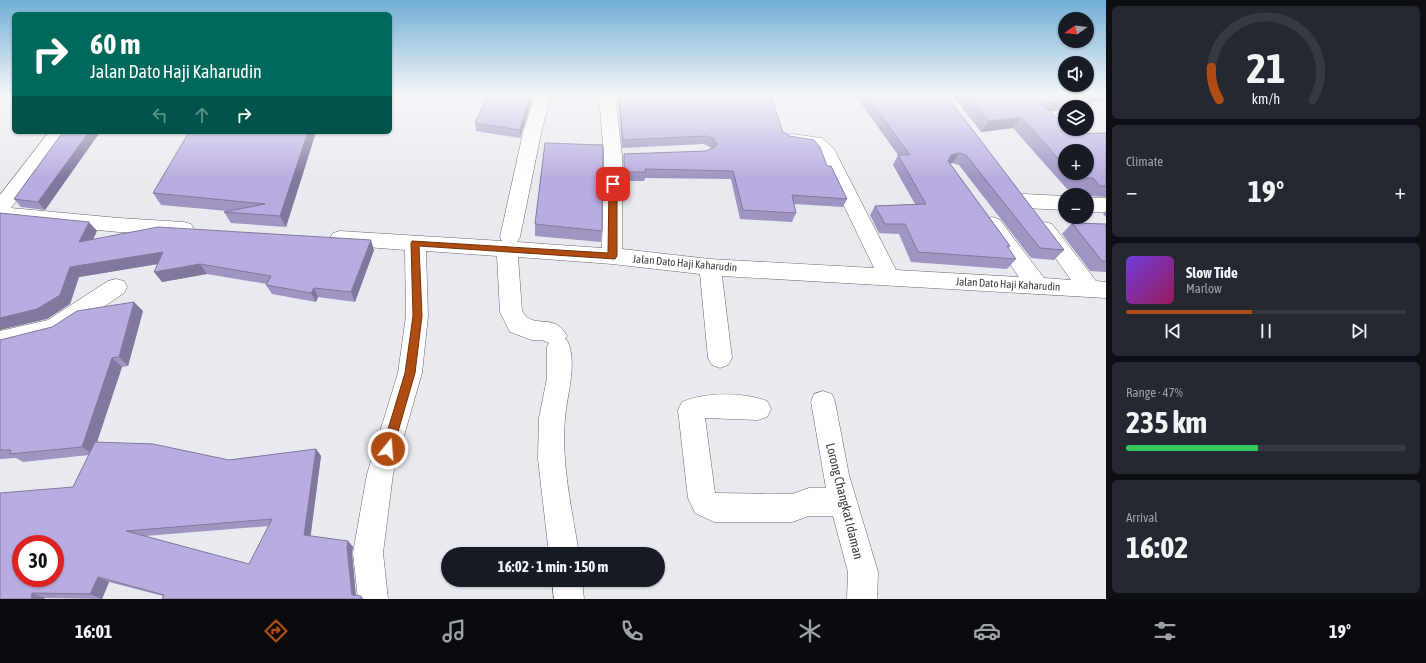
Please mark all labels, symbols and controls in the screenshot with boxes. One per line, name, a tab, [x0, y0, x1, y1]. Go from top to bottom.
north arrow	[1058, 12, 1094, 48]
map controls	[1058, 12, 1094, 224]
icon: right	[24, 28, 76, 80]
text: 60 m	[90, 28, 140, 60]
text: 21	[1246, 44, 1286, 92]
button: sound	[1058, 56, 1094, 92]
text: Jalan Dato Haji Kaharudin	[90, 61, 262, 82]
text: km/h	[1252, 91, 1280, 107]
button: layers	[1058, 100, 1094, 136]
icon: left	[149, 104, 171, 126]
icon: ahead	[191, 104, 213, 126]
icon: right	[233, 104, 255, 126]
button: +	[1058, 144, 1094, 180]
text: Climate	[1126, 154, 1163, 169]
pin	[596, 167, 630, 201]
icon: arrive	[602, 173, 624, 195]
text: 19°	[1248, 174, 1284, 208]
text: −	[1126, 178, 1137, 204]
text: +	[1395, 178, 1406, 204]
button: −	[1058, 188, 1094, 224]
street label: Jalan Dato Haji Kaharudin	[632, 252, 738, 274]
text: Slow Tide	[1186, 264, 1238, 281]
street label: Jalan Dato Haji Kaharudin	[955, 275, 1061, 293]
text: Marlow	[1186, 281, 1222, 296]
icon: previous	[1162, 320, 1184, 342]
icon: pause	[1255, 320, 1277, 342]
icon: next	[1348, 320, 1370, 342]
text: Range · 47%	[1126, 385, 1183, 400]
text: 235 km	[1126, 405, 1207, 439]
position arrow	[367, 428, 409, 470]
street label: Lorong Changkat Idaman	[823, 441, 866, 561]
text: Arrival	[1126, 510, 1158, 525]
text: 16:02	[1126, 530, 1188, 564]
speed limit sign: 30	[12, 535, 64, 587]
text: 16:02 · 1 min · 150 m	[498, 558, 608, 575]
icon: directions	[262, 617, 290, 645]
icon: music	[440, 617, 468, 645]
icon: phone	[618, 617, 646, 645]
icon: climate	[796, 617, 824, 645]
icon: car	[973, 617, 1001, 645]
icon: filters	[1151, 617, 1179, 645]
text: 16:01	[75, 621, 112, 642]
text: 19°	[1329, 621, 1351, 642]

